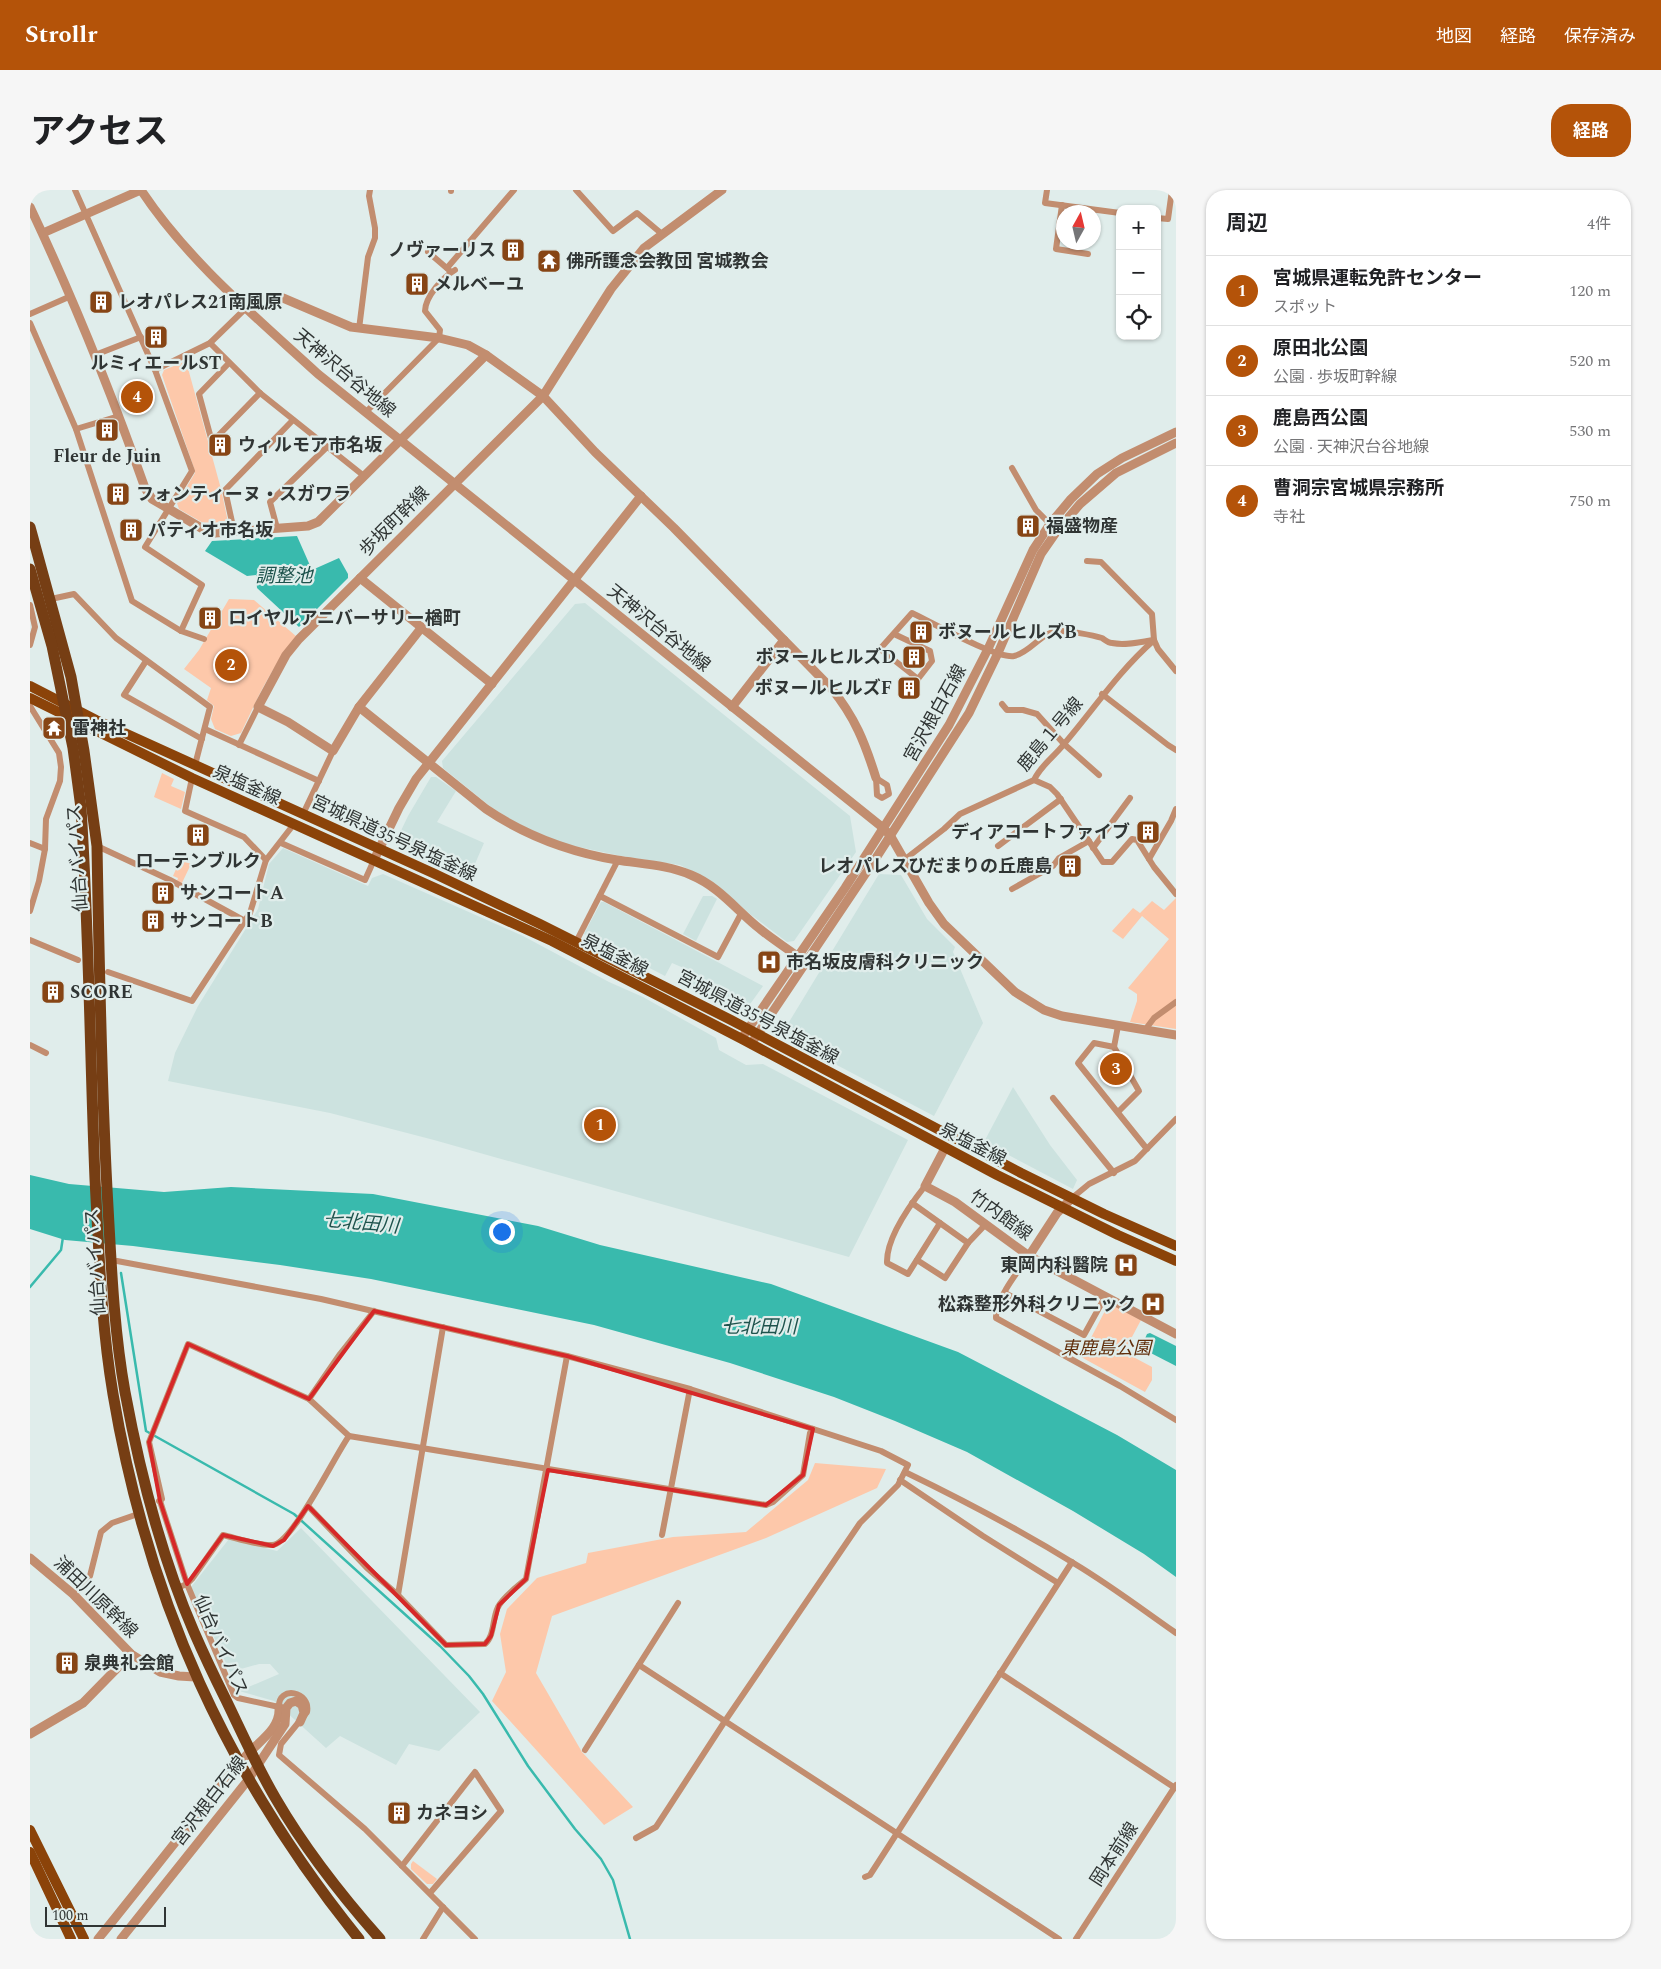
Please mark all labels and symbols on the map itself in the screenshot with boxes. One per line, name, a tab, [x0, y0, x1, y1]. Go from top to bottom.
north arrow	[1056, 205, 1101, 250]
place label: ノヴァーリス	[388, 237, 496, 264]
building icon: ノヴァーリス	[500, 237, 526, 263]
temple icon: 佛所護念会教団 宮城教会	[536, 248, 562, 274]
place label: 佛所護念会教団 宮城教会	[566, 248, 769, 275]
building icon: メルベーユ	[404, 271, 430, 297]
place label: メルベーユ	[434, 271, 524, 298]
building icon: レオパレス21南風原	[88, 289, 114, 315]
place label: レオパレス21南風原	[118, 289, 282, 316]
street label: 天神沢台谷地線	[288, 323, 402, 424]
building icon: ルミィエールST	[143, 324, 169, 350]
place label: ルミィエールST	[91, 350, 221, 377]
pin: 4	[121, 378, 153, 416]
building icon: Fleur de Juin	[94, 417, 120, 443]
building icon: ウィルモア市名坂	[207, 432, 233, 458]
place label: ウィルモア市名坂	[238, 432, 383, 459]
place label: Fleur de Juin	[53, 443, 161, 470]
street label: 歩坂町幹線	[353, 480, 436, 563]
building icon: フォンティーヌ・スガワラ	[105, 481, 131, 507]
place label: フォンティーヌ・スガワラ	[136, 481, 351, 508]
building icon: 福盛物産	[1015, 513, 1041, 539]
place label: 福盛物産	[1046, 513, 1118, 540]
building icon: パティオ市名坂	[118, 517, 144, 543]
place label: パティオ市名坂	[148, 517, 274, 544]
water label: 調整池	[255, 562, 314, 591]
street label: 天神沢台谷地線	[601, 578, 716, 679]
building icon: ロイヤルアニバーサリー楢町	[197, 605, 223, 631]
place label: ロイヤルアニバーサリー楢町	[228, 605, 461, 632]
building icon: ボヌールヒルズB	[908, 619, 934, 645]
place label: ボヌールヒルズB	[938, 619, 1077, 646]
place label: ボヌールヒルズD	[756, 644, 896, 671]
building icon: ボヌールヒルズD	[901, 644, 927, 670]
pin: 2	[215, 646, 247, 684]
street label: 宮沢根白石線	[897, 659, 973, 767]
place label: ボヌールヒルズF	[755, 675, 892, 702]
building icon: ボヌールヒルズF	[896, 675, 922, 701]
street label: 鹿島１号線	[1011, 691, 1090, 777]
temple icon: 雷神社	[41, 715, 67, 741]
place label: 雷神社	[72, 715, 126, 742]
street label: 泉塩釜線	[208, 758, 285, 812]
street label: 宮城県道35号泉塩釜線	[307, 788, 481, 889]
street label: 仙台バイパス	[60, 803, 95, 913]
place label: ディアコートファイブ	[951, 819, 1130, 846]
building icon: ディアコートファイブ	[1135, 819, 1161, 845]
building icon: ローテンブルク	[185, 822, 211, 848]
place label: ローテンブルク	[135, 848, 261, 875]
place label: レオパレスひだまりの丘鹿島	[818, 853, 1052, 880]
building icon: レオパレスひだまりの丘鹿島	[1057, 853, 1083, 879]
building icon: サンコートA	[150, 880, 176, 906]
place label: サンコートA	[180, 880, 284, 907]
building icon: サンコートB	[140, 908, 166, 934]
place label: サンコートB	[170, 908, 273, 935]
street label: 泉塩釜線	[577, 927, 653, 984]
hospital icon: 市名坂皮膚科クリニック	[756, 949, 782, 975]
place label: 市名坂皮膚科クリニック	[786, 949, 984, 976]
street label: 宮城県道35号泉塩釜線	[672, 963, 844, 1072]
building icon: SCORE	[40, 979, 66, 1005]
place label: SCORE	[70, 979, 133, 1006]
pin: 3	[1100, 1050, 1132, 1088]
pin: 1	[584, 1106, 616, 1144]
street label: 泉塩釜線	[935, 1116, 1011, 1173]
street label: 竹内館線	[964, 1183, 1038, 1247]
water label: 七北田川	[322, 1206, 402, 1241]
street label: 仙台バイパス	[78, 1207, 113, 1317]
your location	[489, 1219, 515, 1245]
place label: 東岡内科醫院	[1000, 1252, 1108, 1279]
hospital icon: 東岡内科醫院	[1113, 1252, 1139, 1278]
place label: 松森整形外科クリニック	[938, 1291, 1136, 1318]
hospital icon: 松森整形外科クリニック	[1140, 1291, 1166, 1317]
water label: 七北田川	[721, 1313, 799, 1342]
park label: 東鹿島公園	[1061, 1335, 1154, 1362]
street label: 浦田川原幹線	[47, 1550, 144, 1645]
street label: 仙台バイパス	[186, 1591, 255, 1700]
building icon: 泉典礼会館	[54, 1650, 80, 1676]
place label: 泉典礼会館	[84, 1650, 174, 1677]
street label: 宮沢根白石線	[166, 1750, 253, 1852]
building icon: カネヨシ	[386, 1800, 412, 1826]
place label: カネヨシ	[416, 1800, 488, 1827]
street label: 岡本前線	[1083, 1817, 1145, 1892]
scale bar	[45, 1904, 166, 1927]

